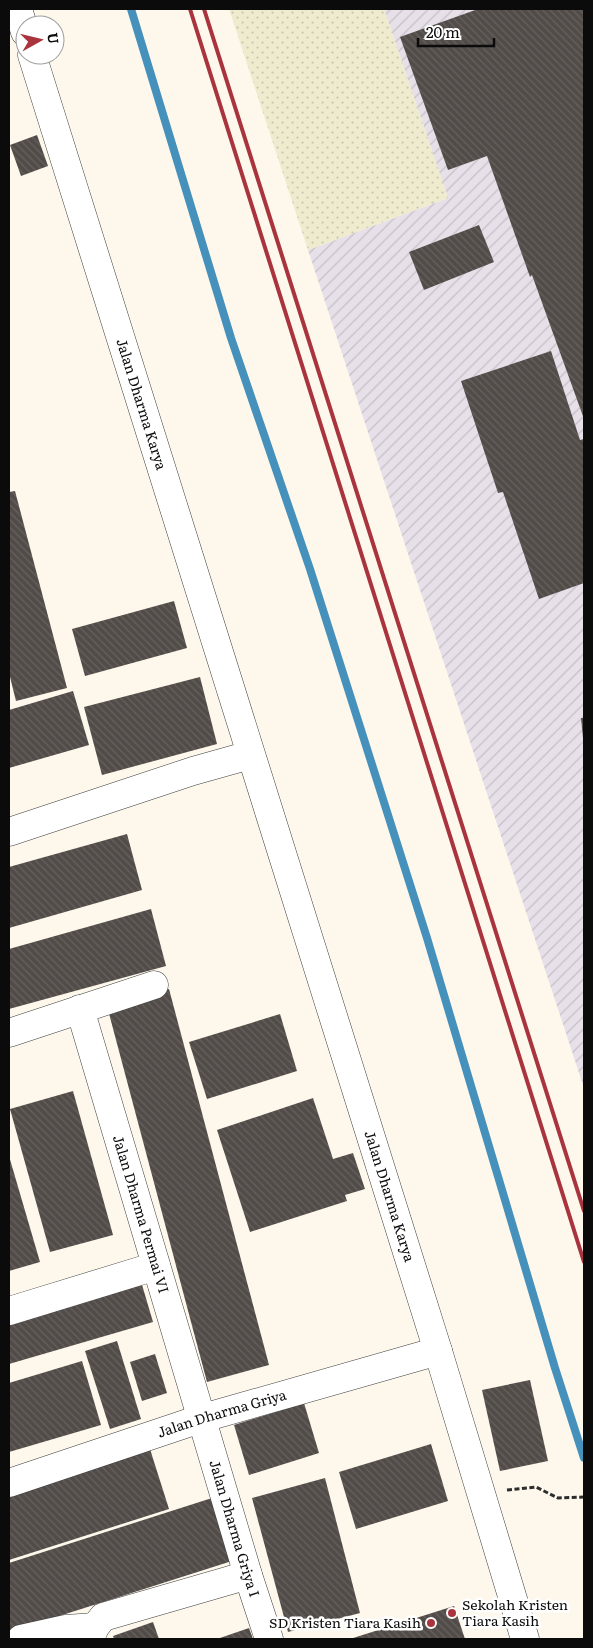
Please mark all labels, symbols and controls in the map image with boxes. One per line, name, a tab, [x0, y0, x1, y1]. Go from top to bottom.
north arrow	[15, 15, 65, 65]
scale bar	[418, 15, 494, 47]
text: 20 m	[426, 20, 460, 43]
text: U	[43, 31, 65, 45]
street label: Jalan Dharma Karya	[112, 336, 172, 473]
street label: Jalan Dharma Karya	[361, 1128, 421, 1265]
street label: Jalan Dharma Permai VI	[109, 1132, 175, 1295]
street label: Jalan Dharma Griya	[154, 1384, 289, 1442]
street label: Jalan Dharma Griya I	[205, 1457, 266, 1599]
place label: Sekolah Kristen Tiara Kasih	[462, 1594, 568, 1630]
marker: Sekolah Kristen Tiara Kasih	[446, 1607, 458, 1619]
place label: SD Kristen Tiara Kasih	[269, 1612, 421, 1632]
marker: SD Kristen Tiara Kasih	[425, 1617, 437, 1629]

